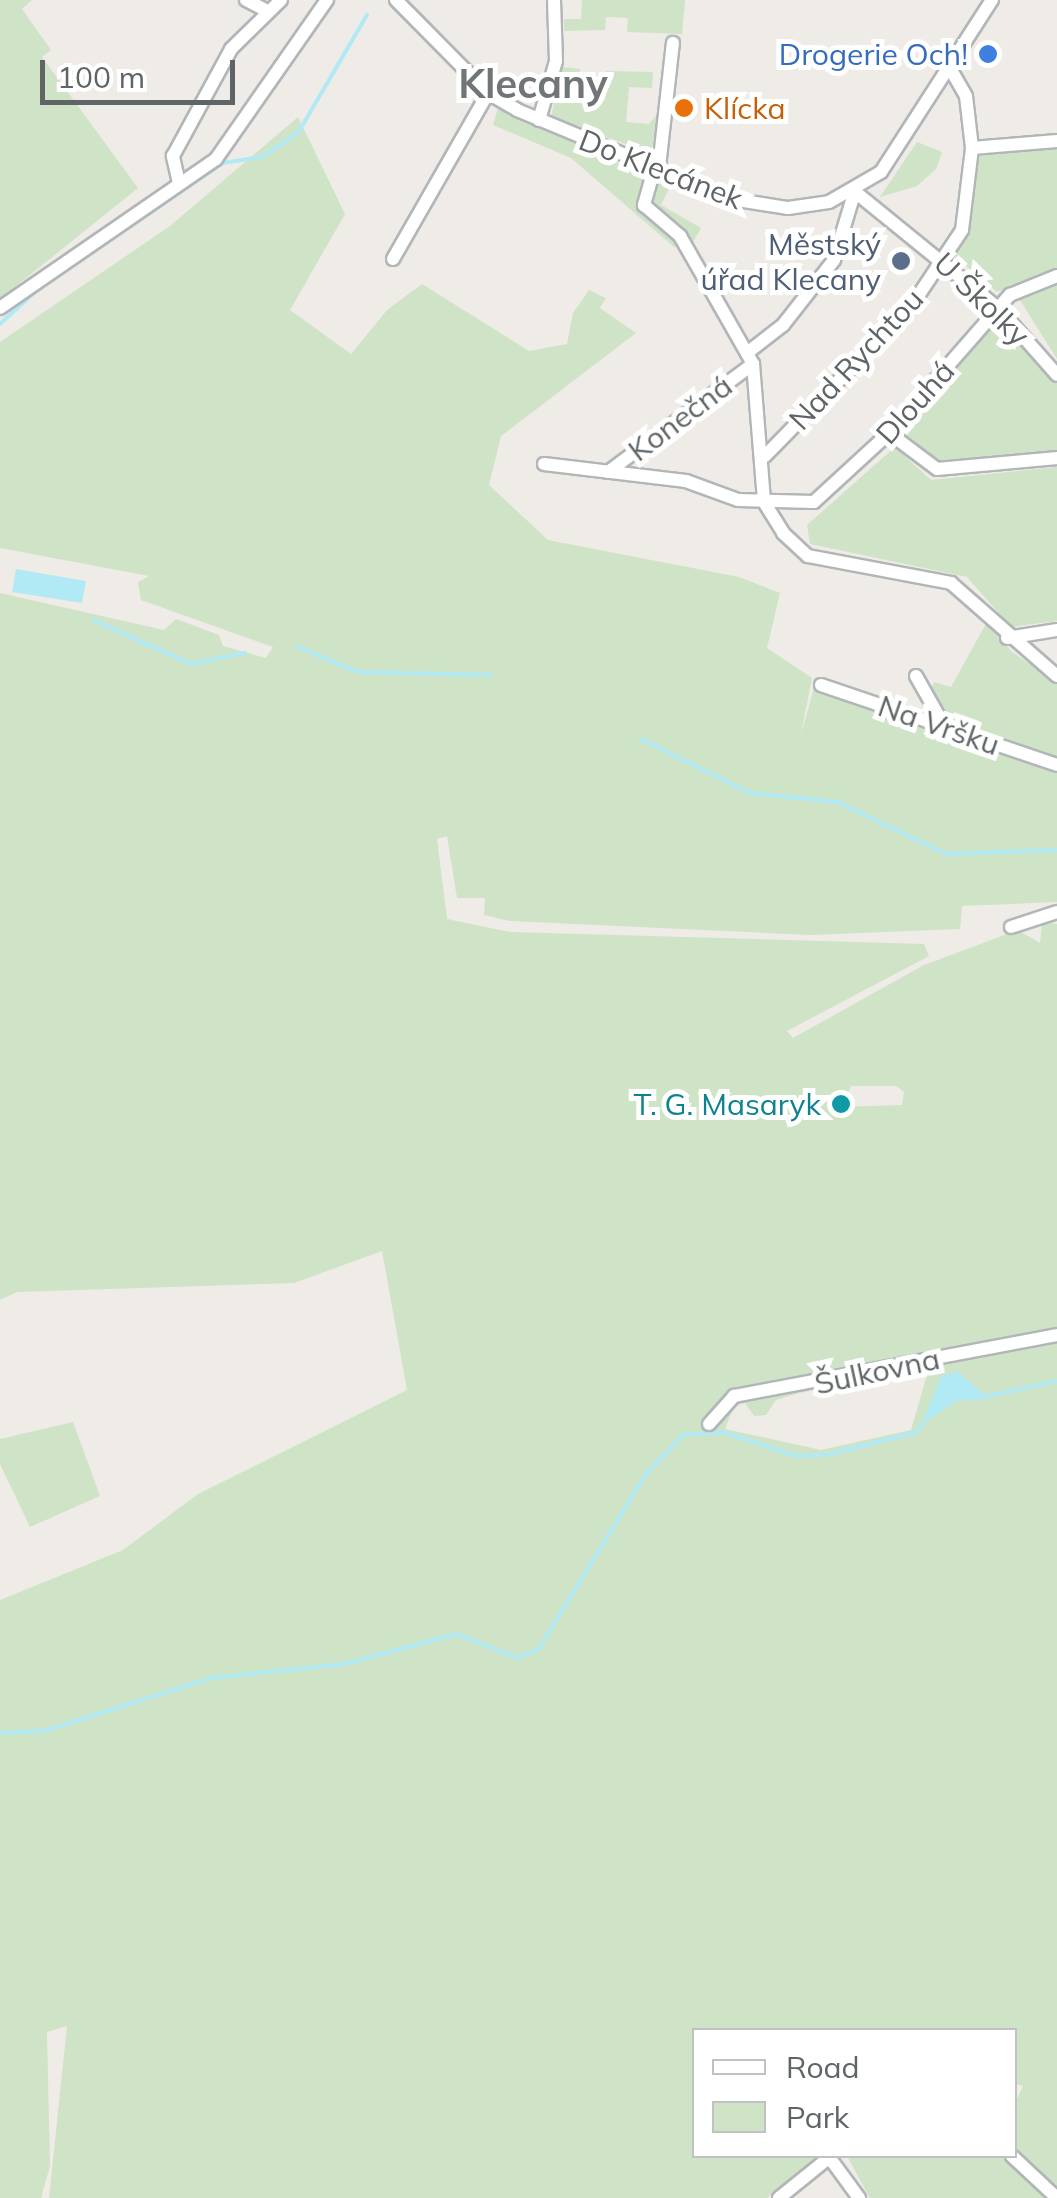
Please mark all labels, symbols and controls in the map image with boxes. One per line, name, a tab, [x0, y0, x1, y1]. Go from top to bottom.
place label: Drogerie Och!	[779, 36, 968, 72]
scale bar	[45, 40, 240, 102]
marker: Drogerie Och!	[977, 43, 999, 65]
text: 100 m	[57, 58, 145, 96]
district label: Klecany	[458, 59, 608, 107]
place label: Klícka	[704, 90, 785, 126]
marker: Klícka	[673, 97, 695, 119]
street label: Do Klecánek	[574, 121, 748, 217]
place label: Městský úřad Klecany	[701, 226, 881, 296]
street label: U Školky	[927, 245, 1037, 353]
marker: Městský úřad Klecany	[890, 250, 912, 272]
street label: Nad Rychtou	[781, 281, 931, 437]
street label: Dlouhá	[868, 353, 962, 451]
street label: Konečná	[621, 367, 739, 469]
street label: Na Vršku	[874, 687, 1004, 763]
place label: T. G. Masaryk	[634, 1086, 821, 1122]
marker: T. G. Masaryk	[830, 1093, 852, 1115]
street label: Šulkovna	[811, 1340, 943, 1402]
legend	[692, 2028, 1017, 2158]
text: Road	[786, 2048, 860, 2086]
text: Park	[786, 2098, 849, 2136]

